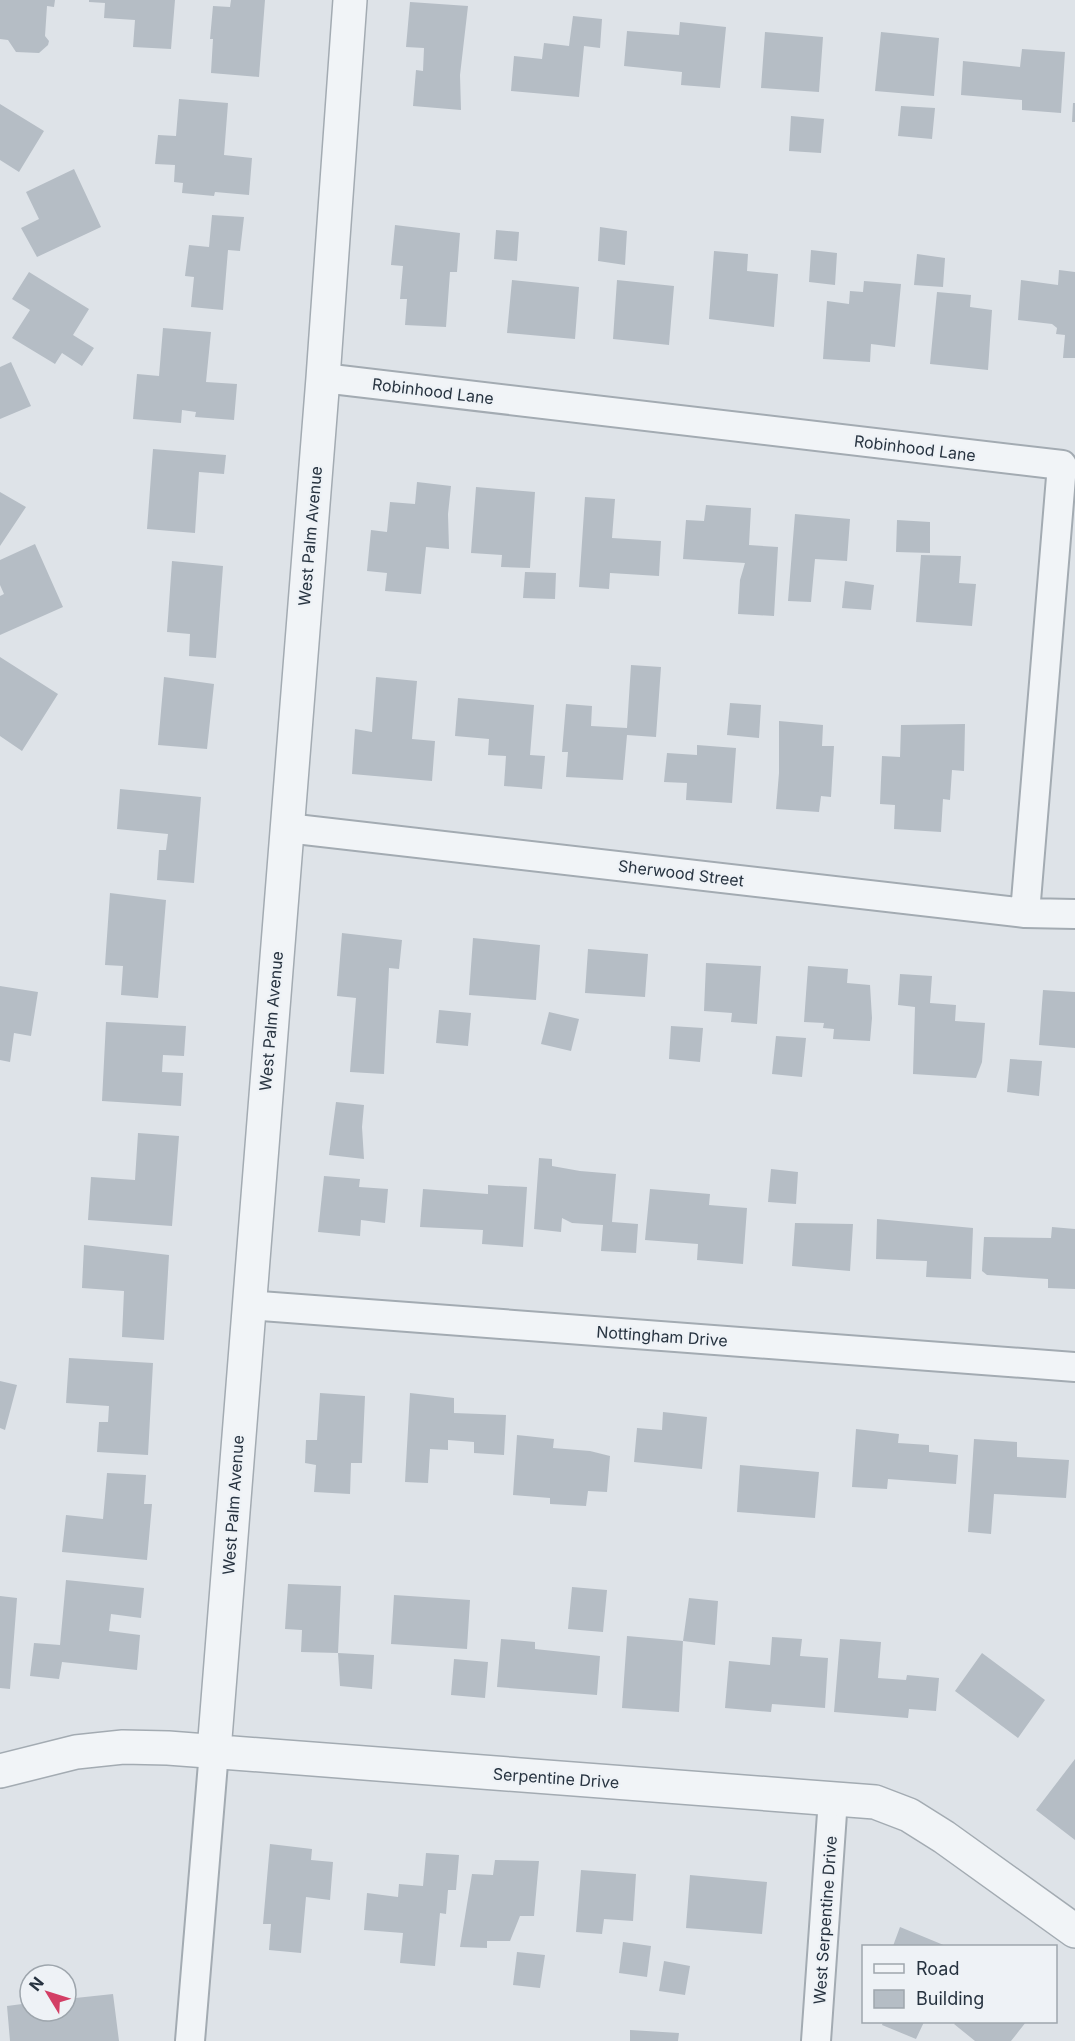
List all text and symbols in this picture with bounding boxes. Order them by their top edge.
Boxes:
street label: Robinhood Lane [371,374,495,408]
street label: Robinhood Lane [853,431,977,465]
street label: West Palm Avenue [294,465,326,607]
street label: Sherwood Street [617,855,745,891]
street label: West Palm Avenue [255,950,287,1092]
street label: Nottingham Drive [596,1321,728,1351]
street label: West Palm Avenue [218,1434,248,1576]
street label: Serpentine Drive [492,1764,620,1792]
street label: West Serpentine Drive [809,1835,841,2005]
legend [862,1945,1057,2023]
text: Road [916,1958,959,1979]
north arrow [18,1963,78,2023]
text: N [25,1973,48,1995]
text: Building [916,1988,984,2009]

